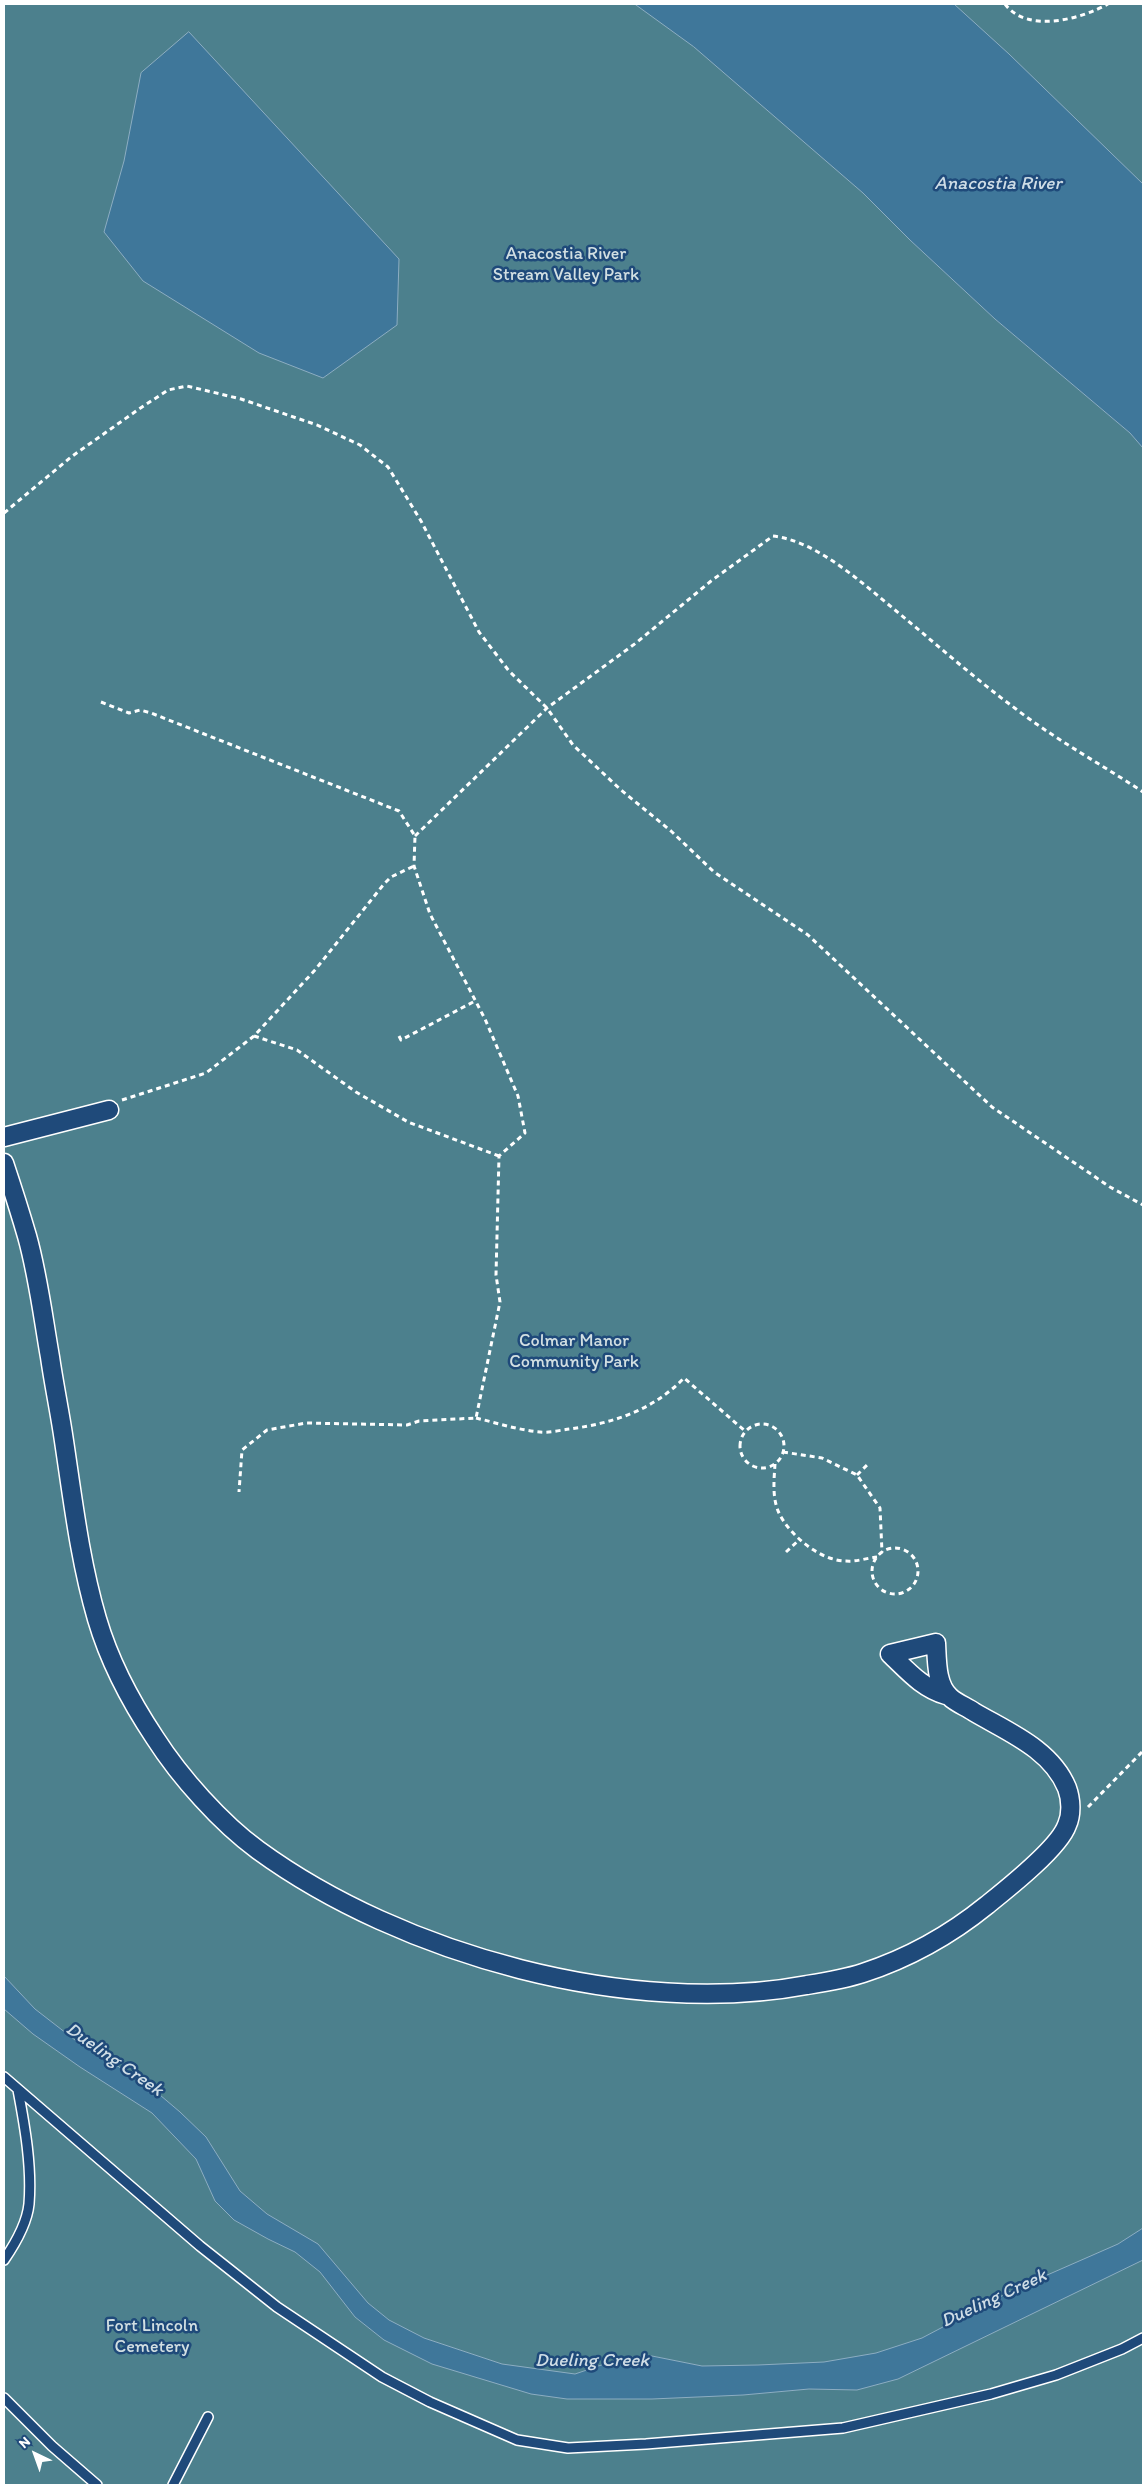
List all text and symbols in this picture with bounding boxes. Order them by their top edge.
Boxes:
water label: Anacostia River [934,173,1062,195]
park label: Anacostia River Stream Valley Park [493,243,639,286]
park label: Colmar Manor Community Park [509,1330,639,1372]
water label: Dueling Creek [61,2018,167,2102]
water label: Dueling Creek [938,2265,1050,2333]
park label: Fort Lincoln Cemetery [106,2315,198,2358]
water label: Dueling Creek [535,2350,649,2372]
north arrow [10,2429,60,2479]
text: N [15,2433,34,2452]

